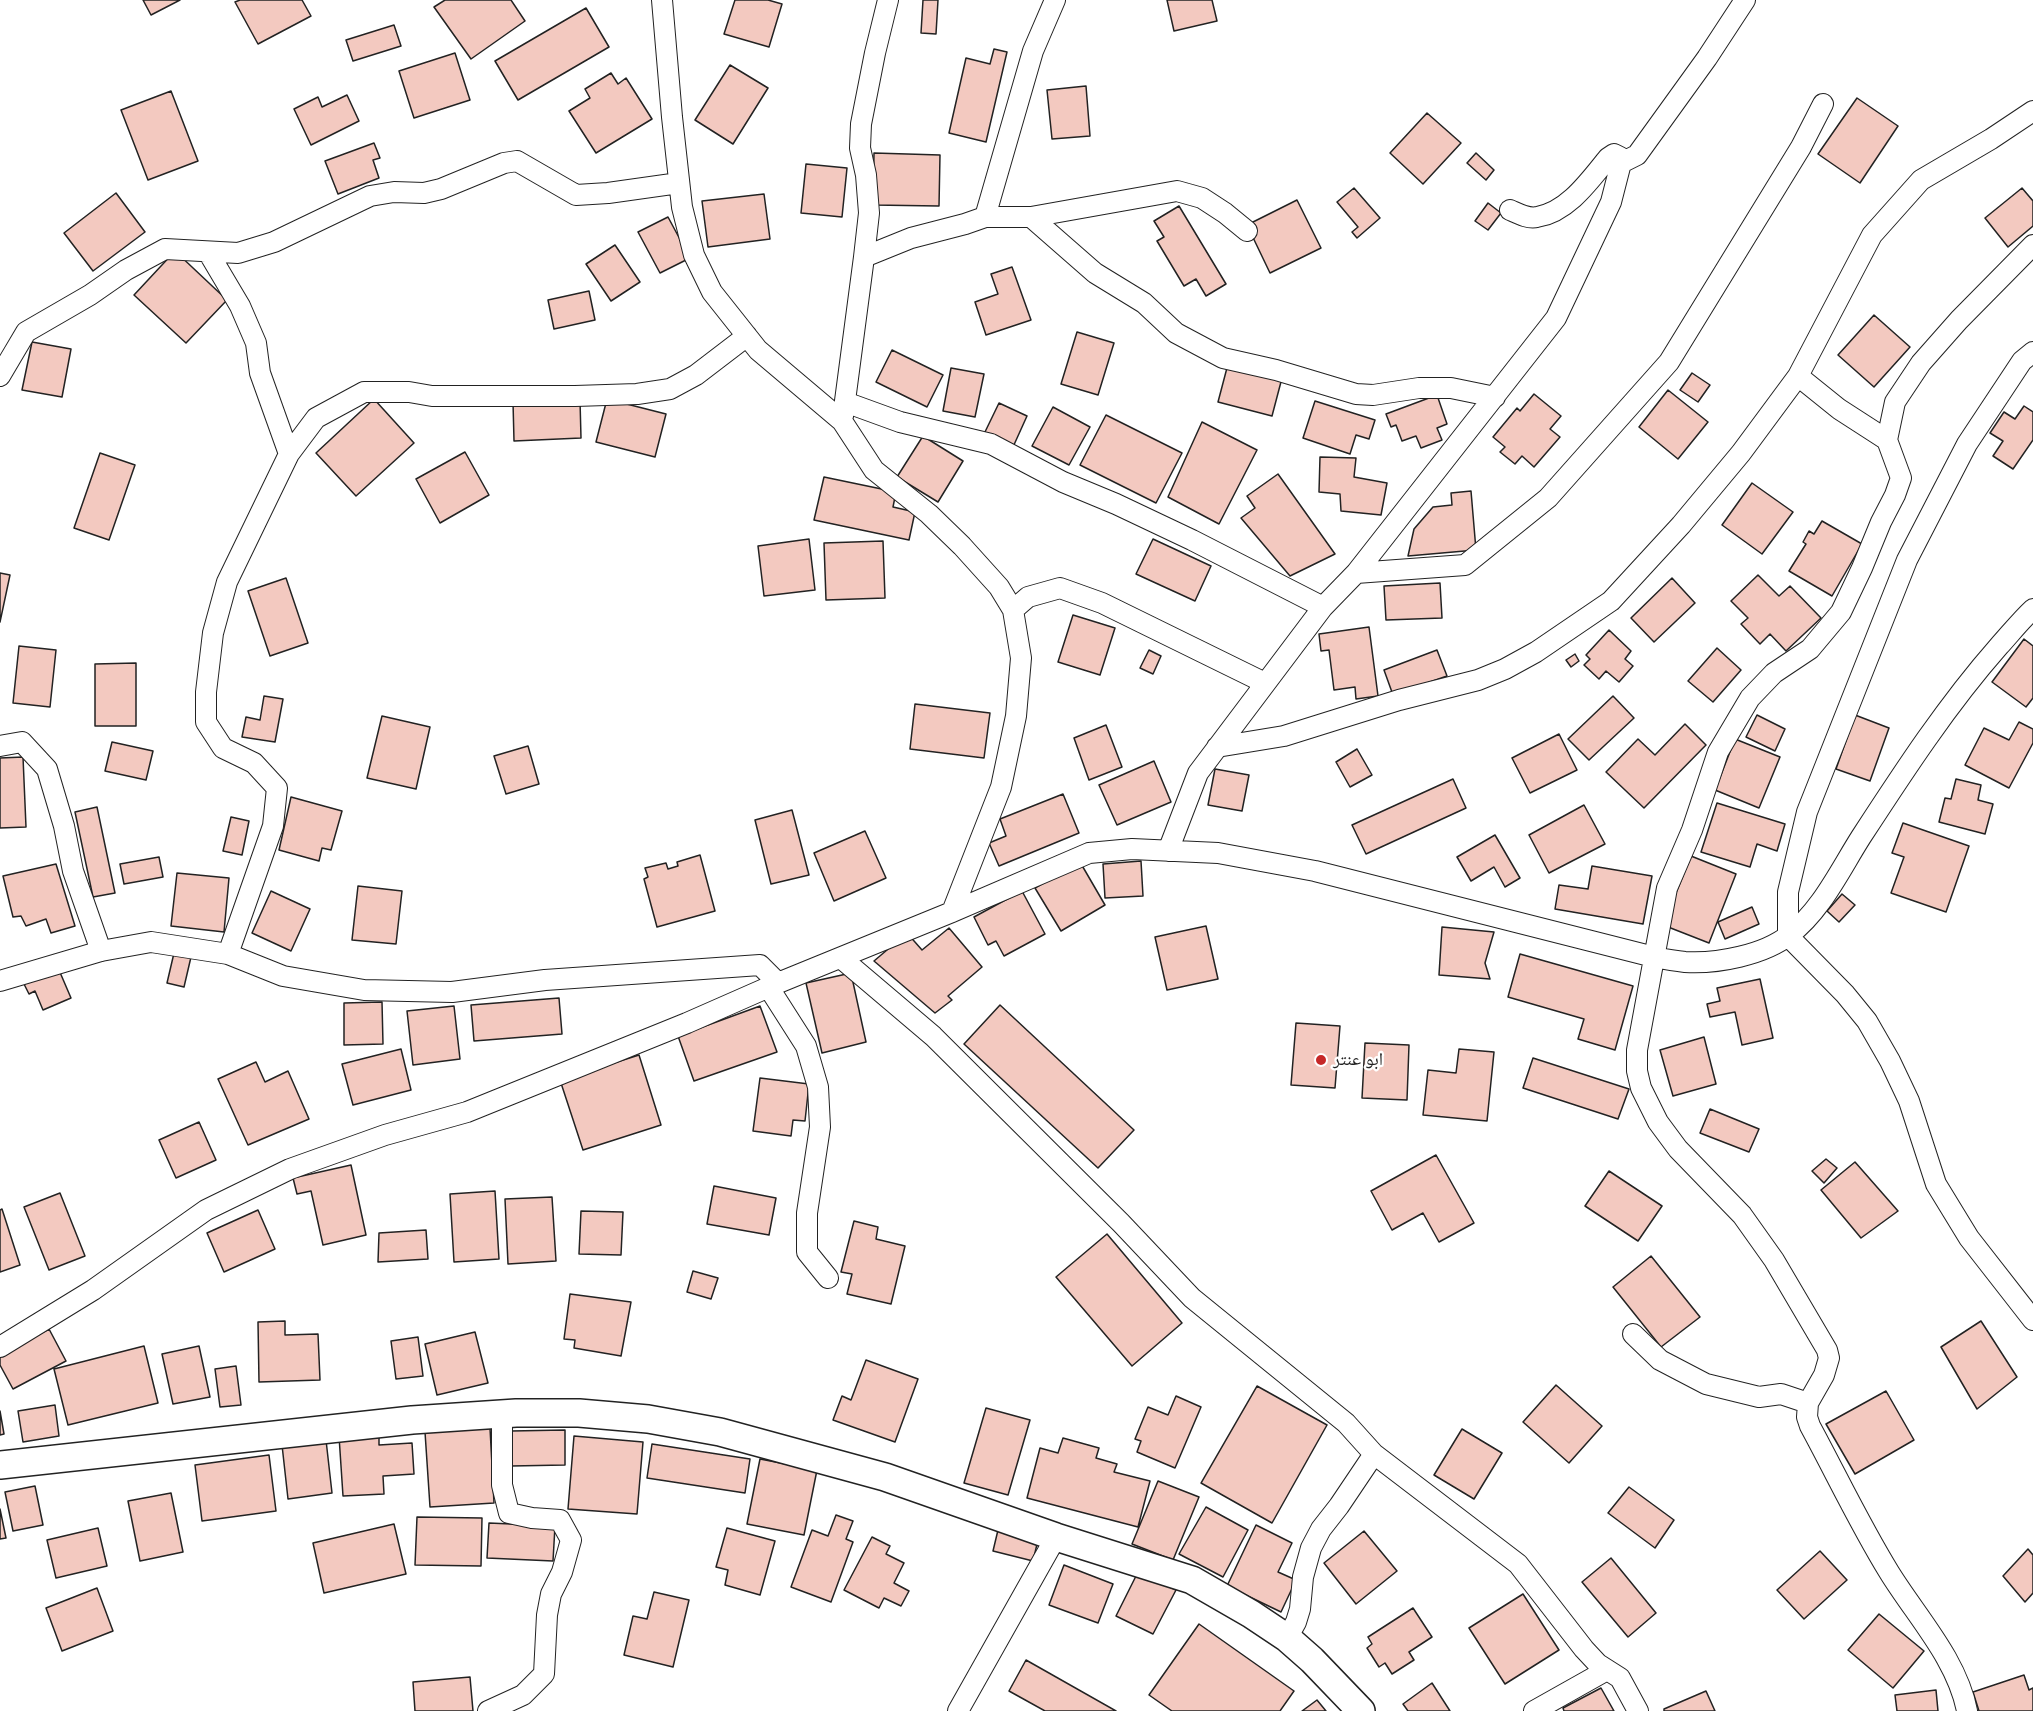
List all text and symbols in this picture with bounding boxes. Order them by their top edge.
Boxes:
place label: ابو عنتر [1333,1049,1383,1071]
marker: ابو عنتر [1314,1053,1328,1067]

